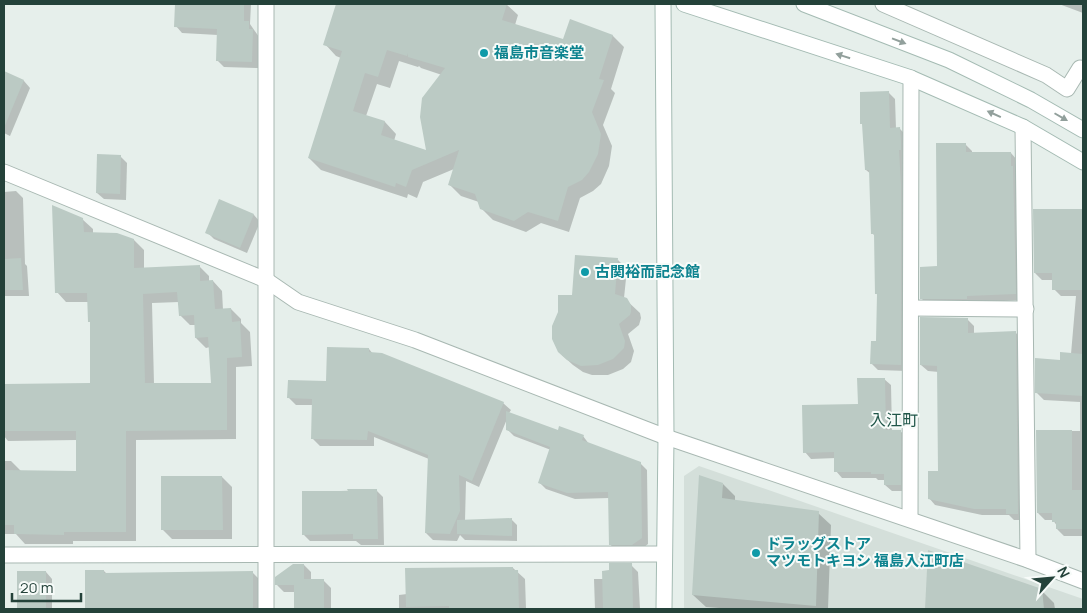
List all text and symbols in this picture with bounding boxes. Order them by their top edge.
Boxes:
one-way arrow [891,37,906,45]
place label: 福島市音楽堂 [493,42,584,63]
marker: 福島市音楽堂 [478,47,490,59]
one-way arrow [835,51,850,59]
one-way arrow [987,110,1001,118]
one-way arrow [1055,113,1068,122]
place label: 古関裕而記念館 [595,261,700,282]
marker: 古関裕而記念館 [579,266,591,278]
district label: 入江町 [870,409,918,431]
place label: ドラッグストア マツモトキヨシ 福島入江町店 [766,533,964,571]
marker: ドラッグストア マツモトキヨシ 福島入江町店 [750,547,762,559]
north arrow [1027,553,1077,603]
text: N [1053,563,1075,581]
scale bar [12,570,81,602]
text: 20 m [20,577,53,598]

